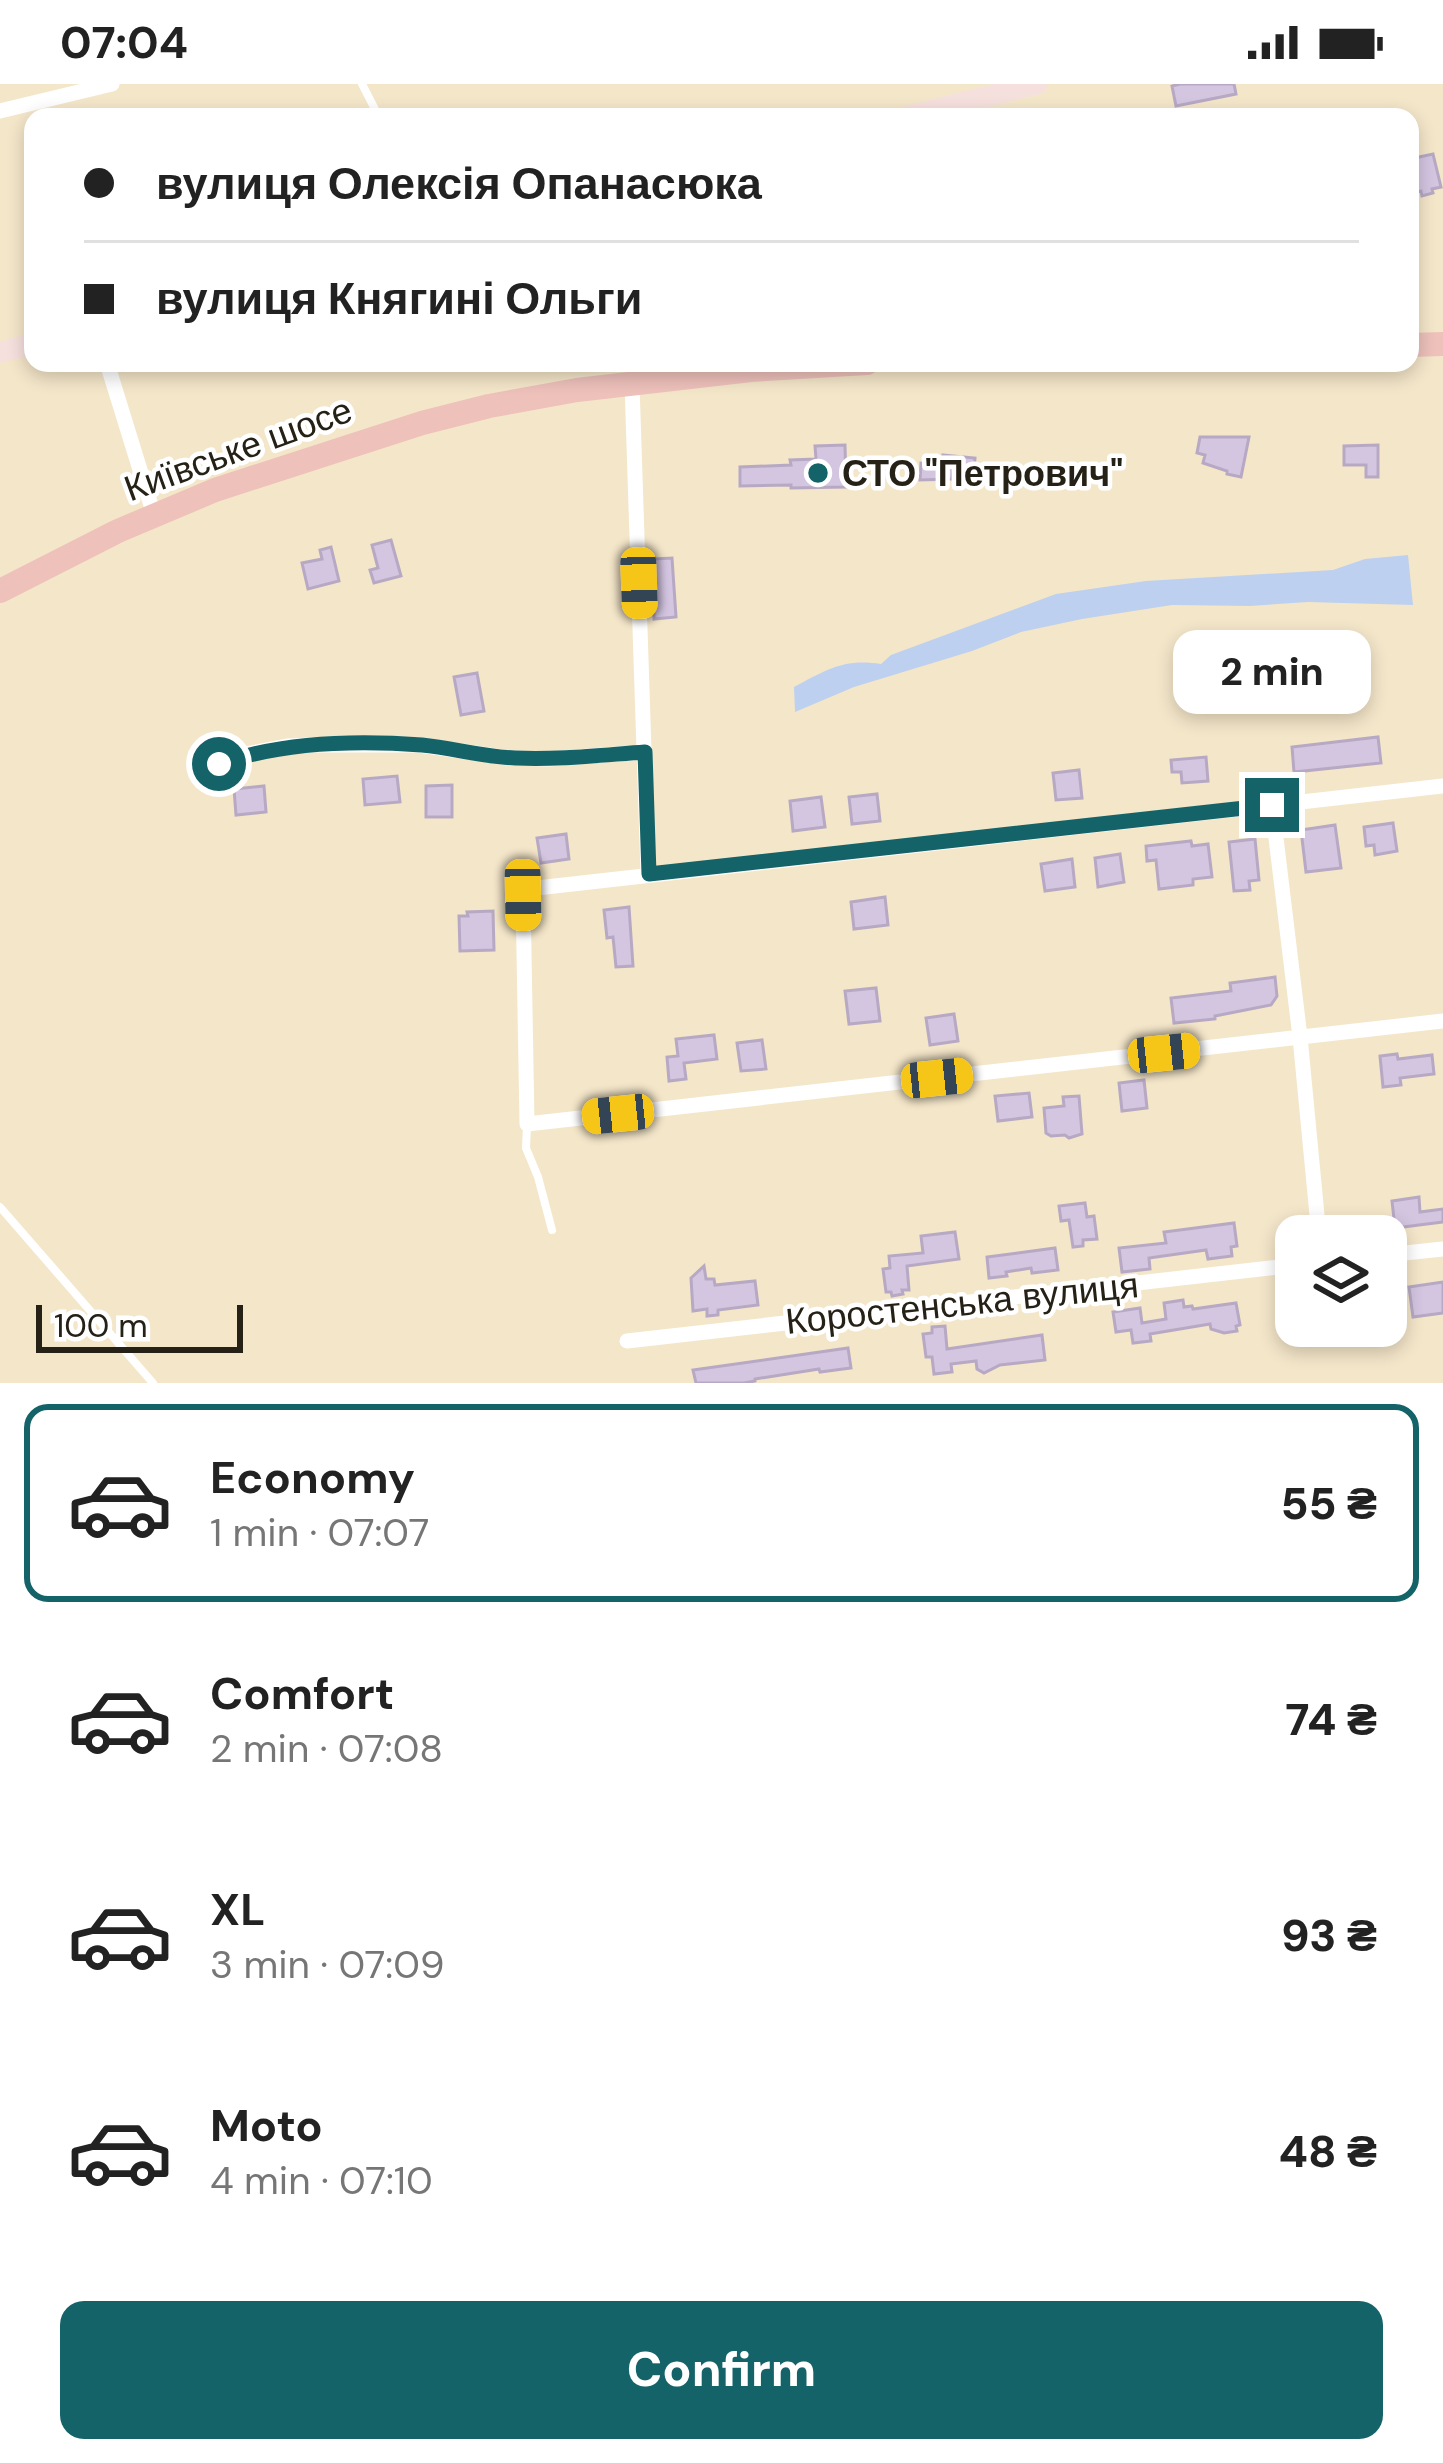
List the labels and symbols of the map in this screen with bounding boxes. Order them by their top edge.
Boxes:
street label: Київське шосе [118,386,358,512]
place label: СТО "Петрович" [842,450,1123,497]
marker: СТО "Петрович" [805,460,831,486]
car [620,546,658,620]
callout: 2 min [1173,631,1371,715]
route start [192,737,246,791]
route end [1245,778,1299,832]
car [504,859,542,931]
car [1126,1031,1202,1075]
car [899,1056,975,1100]
car [580,1092,656,1136]
street label: Коростенська вулиця [783,1261,1141,1345]
scale bar [36,1299,243,1352]

